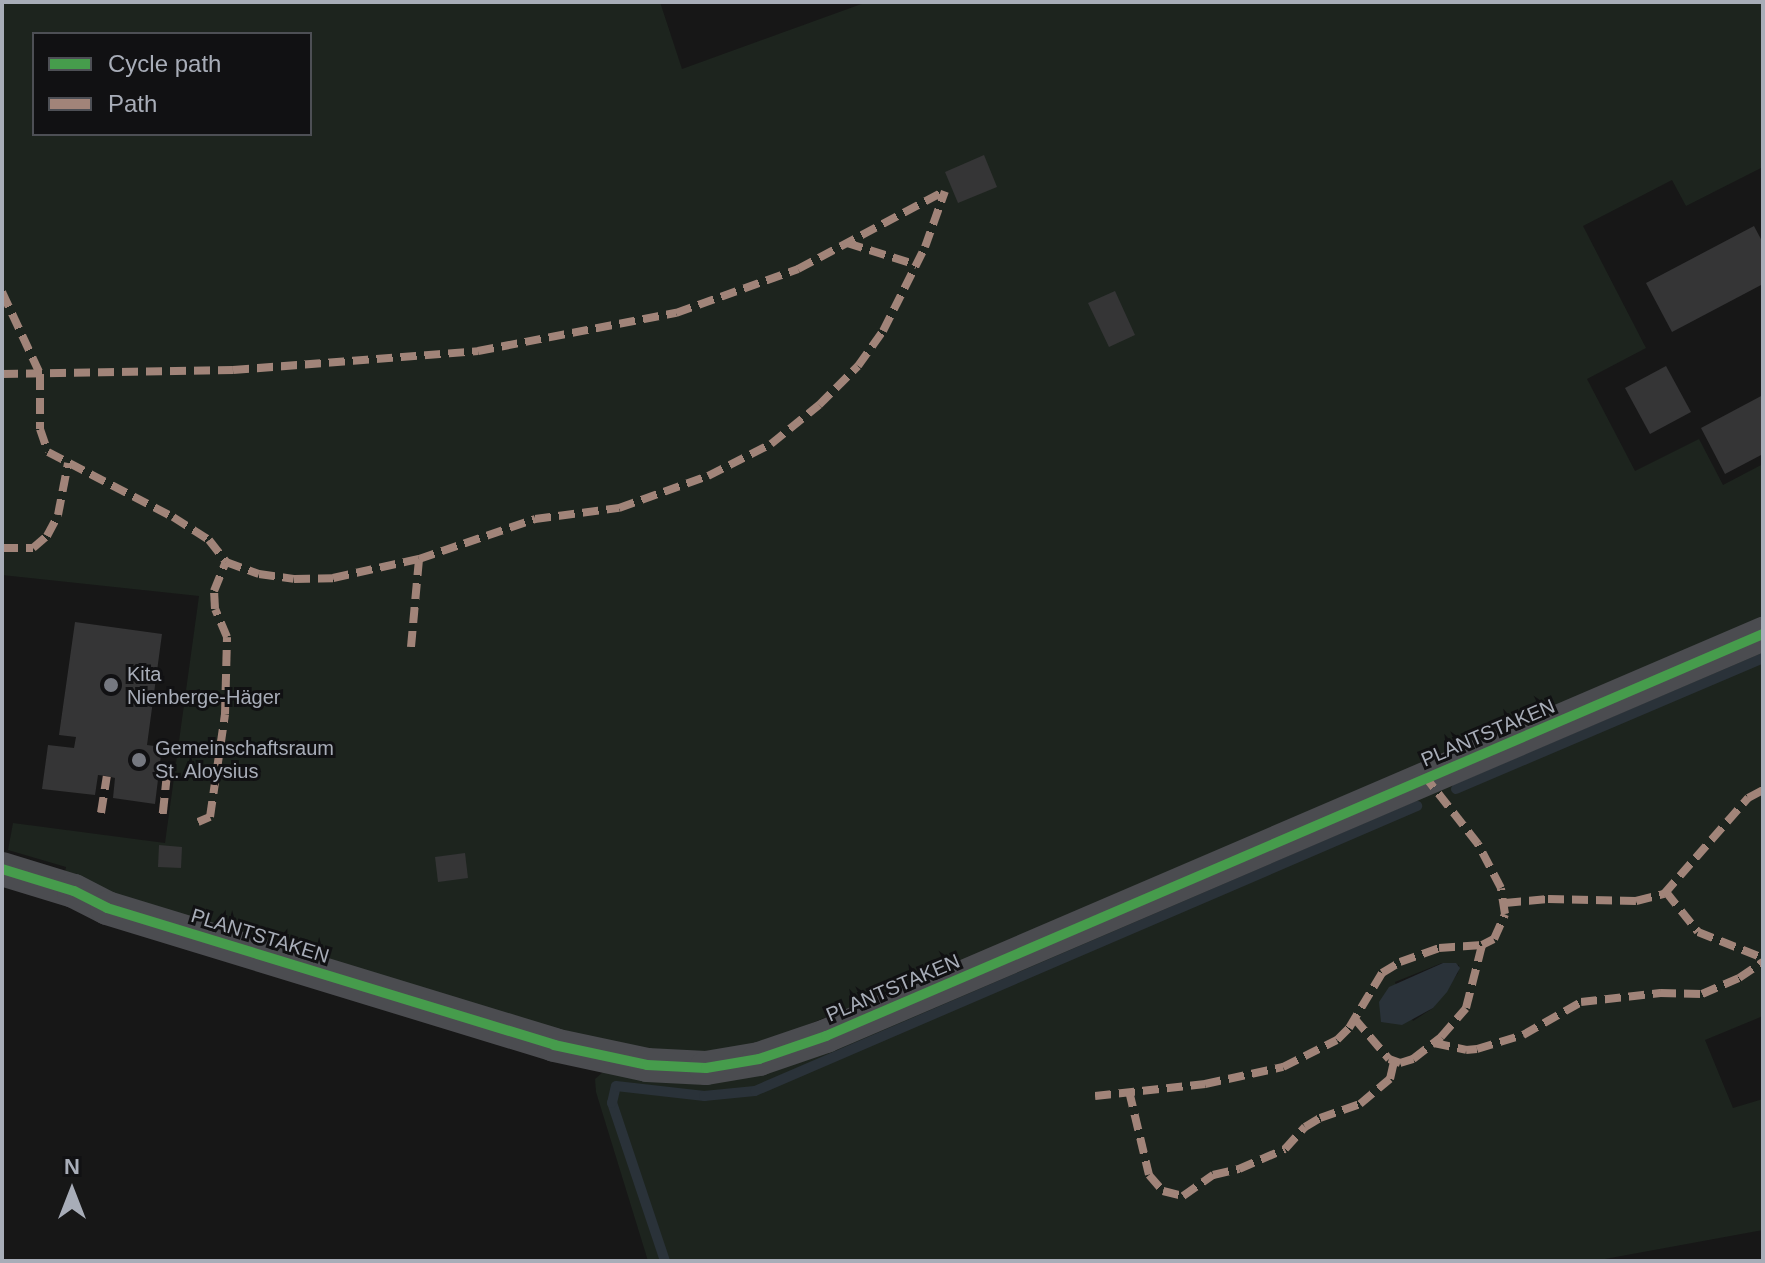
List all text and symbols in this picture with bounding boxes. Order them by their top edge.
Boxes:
legend [32,32,312,136]
text: Cycle path [108,50,221,77]
text: Path [108,90,157,117]
place label: Kita Nienberge-Häger [127,662,280,709]
marker: Kita Nienberge-Häger [102,676,120,694]
street label: PLANTSTAKEN [1417,694,1559,772]
place label: Gemeinschaftsraum St. Aloysius [155,736,334,783]
marker: Gemeinschaftsraum St. Aloysius [130,751,148,769]
street label: PLANTSTAKEN [188,904,332,968]
street label: PLANTSTAKEN [822,949,964,1027]
north arrow [32,1151,112,1231]
text: N [64,1154,80,1179]

